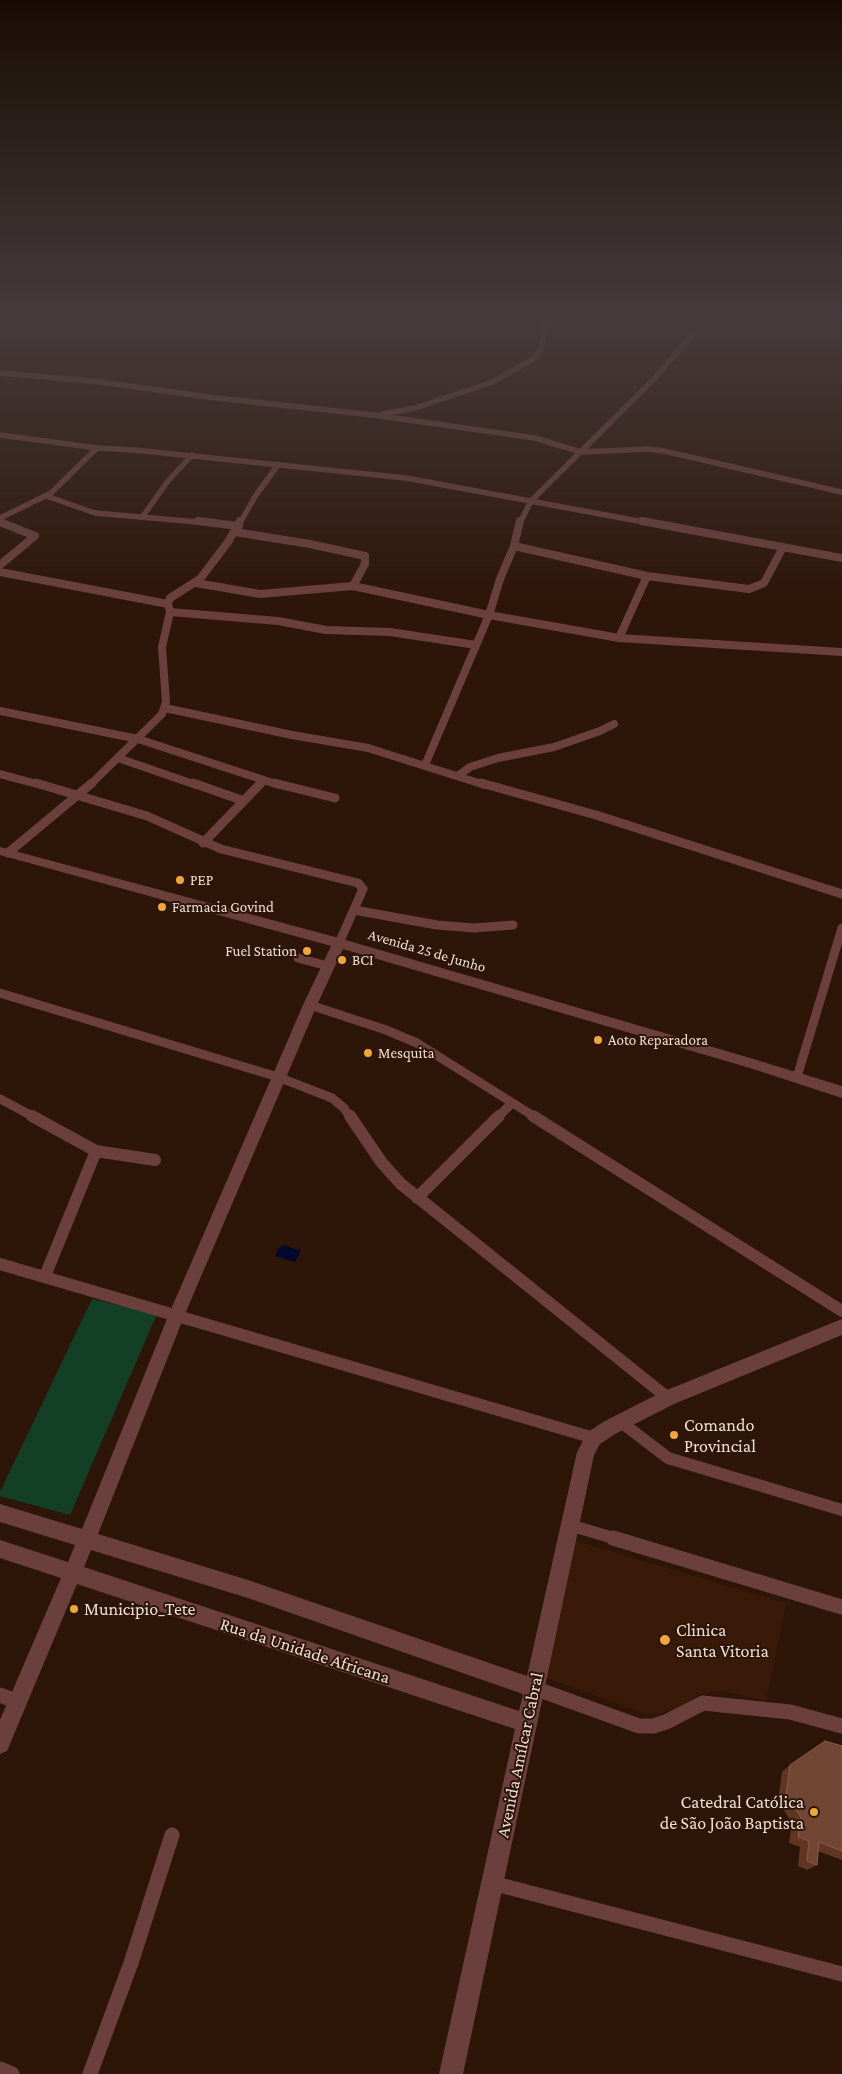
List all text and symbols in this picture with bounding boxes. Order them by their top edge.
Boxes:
place label: PEP [190,871,213,889]
marker: PEP [174,874,186,886]
place label: Farmacia Govind [172,898,274,916]
marker: Farmacia Govind [156,901,168,913]
street label: Avenida 25 de Junho [366,926,488,976]
place label: Fuel Station [225,942,297,960]
marker: Fuel Station [301,945,313,957]
place label: BCI [352,951,374,969]
marker: BCI [336,954,348,966]
place label: Aoto Reparadora [608,1031,708,1049]
marker: Aoto Reparadora [592,1034,604,1046]
place label: Mesquita [378,1044,434,1062]
marker: Mesquita [362,1047,374,1059]
place label: Comando Provincial [684,1414,756,1456]
marker: Comando Provincial [668,1429,680,1441]
place label: Municipio_Tete [84,1598,196,1620]
marker: Municipio_Tete [68,1603,80,1615]
street label: Rua da Unidade Africana [217,1613,393,1689]
place label: Clinica Santa Vitoria [676,1619,769,1662]
marker: Clinica Santa Vitoria [658,1633,672,1647]
street label: Avenida Amílcar Cabral [492,1670,548,1840]
place label: Catedral Católica de São João Baptista [660,1791,804,1834]
marker: Catedral Católica de São João Baptista [808,1806,820,1818]

